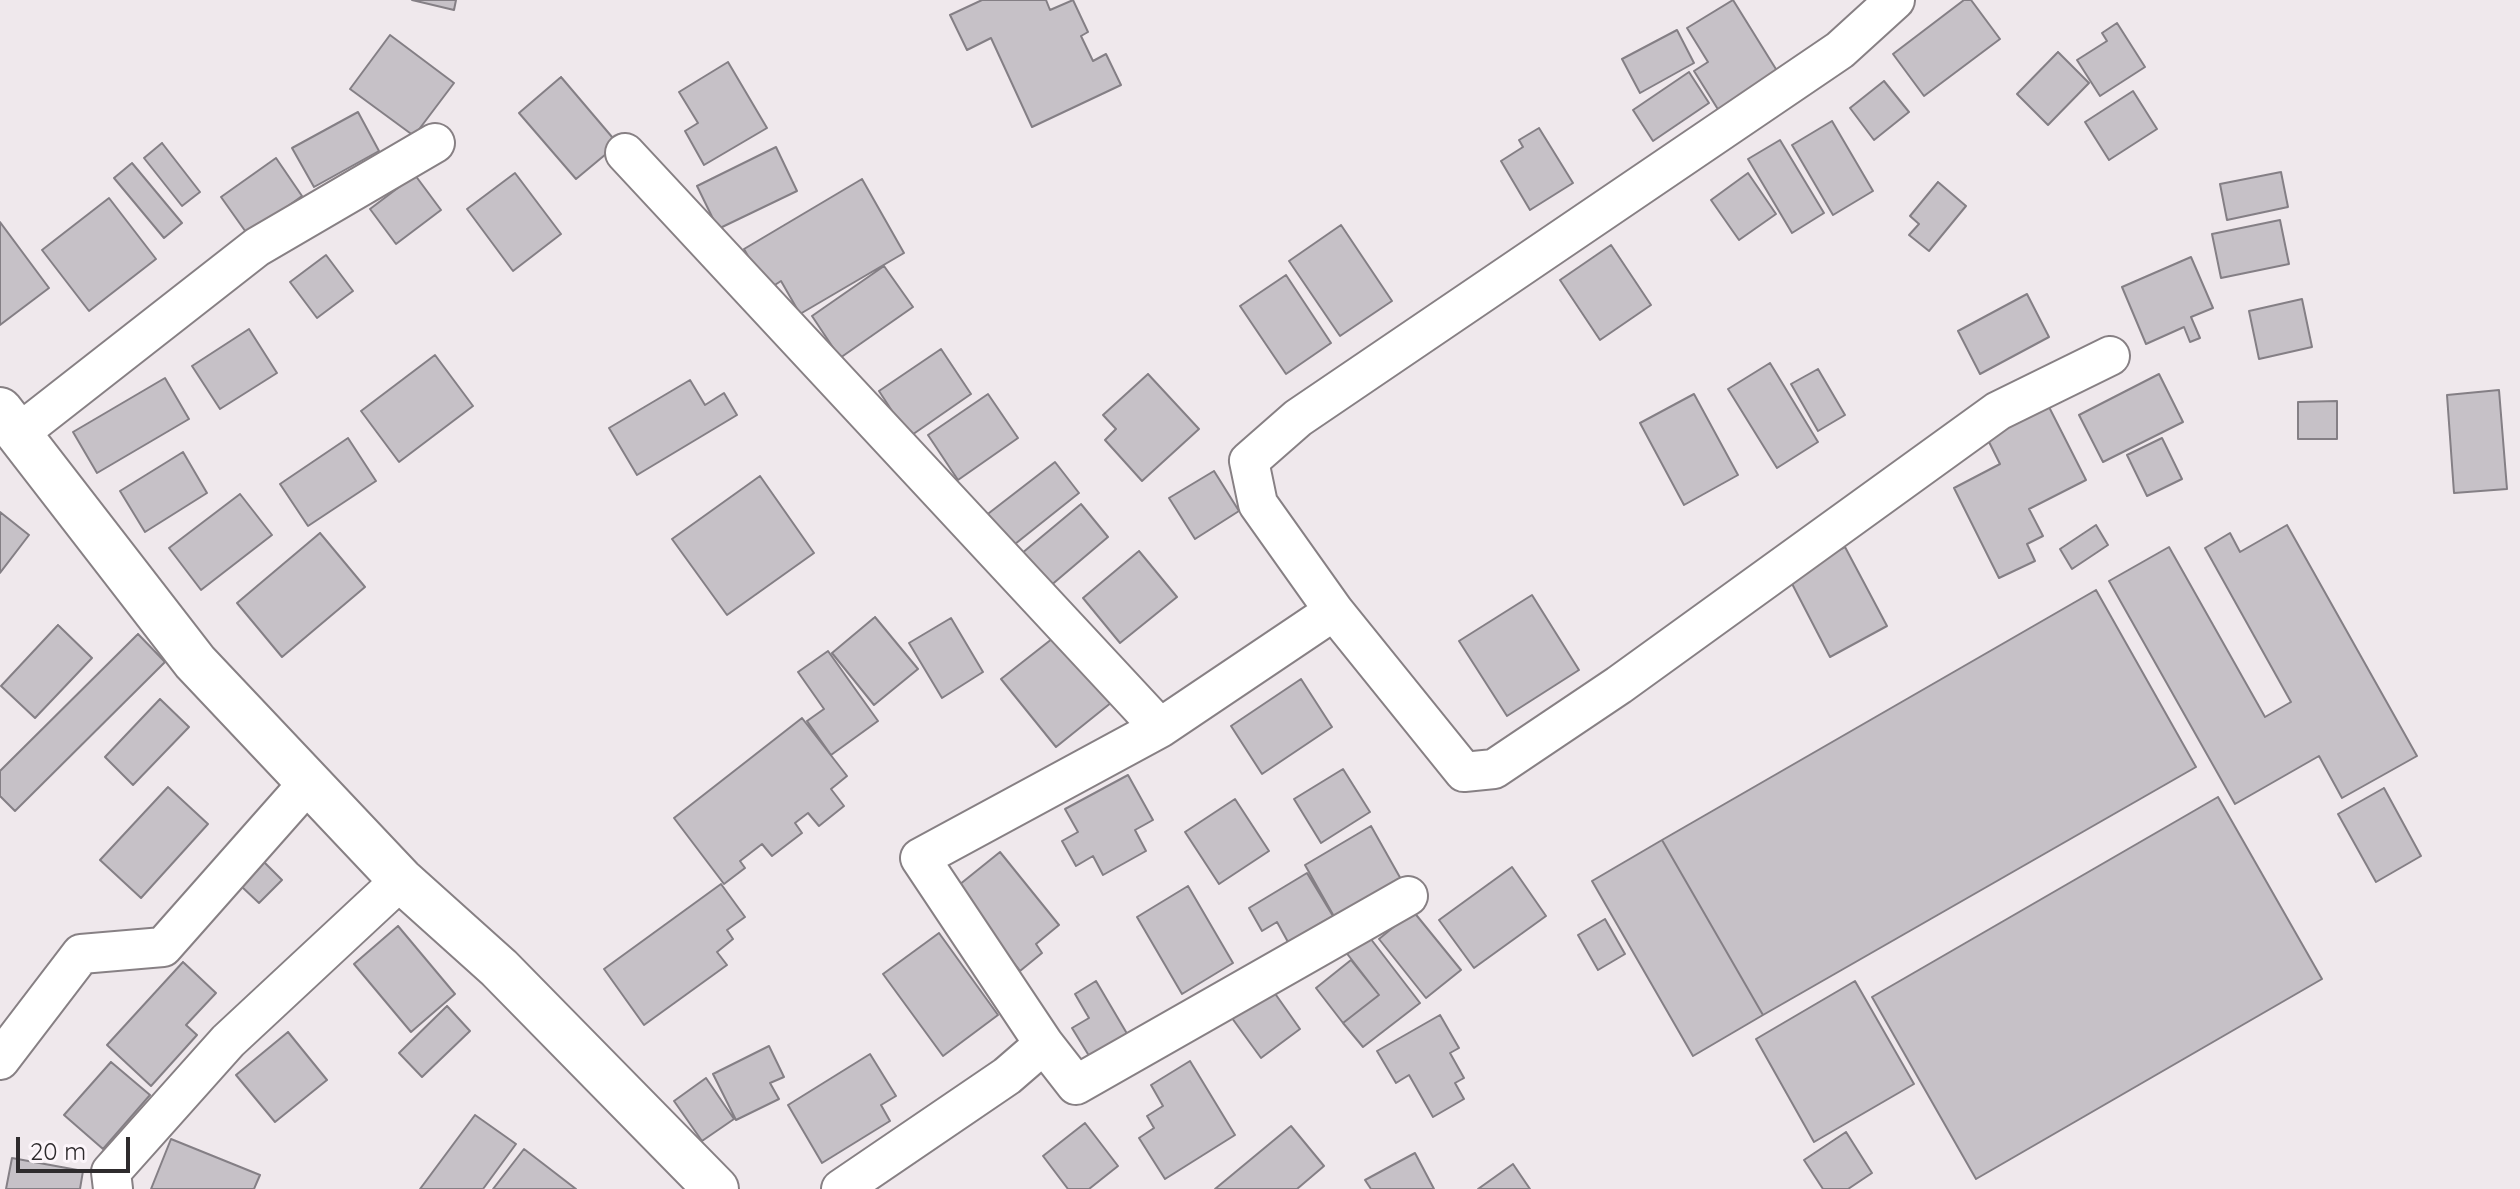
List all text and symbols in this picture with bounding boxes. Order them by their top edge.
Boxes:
scale bar [20,1121,134,1171]
text: 20 m [30,1136,86,1166]

